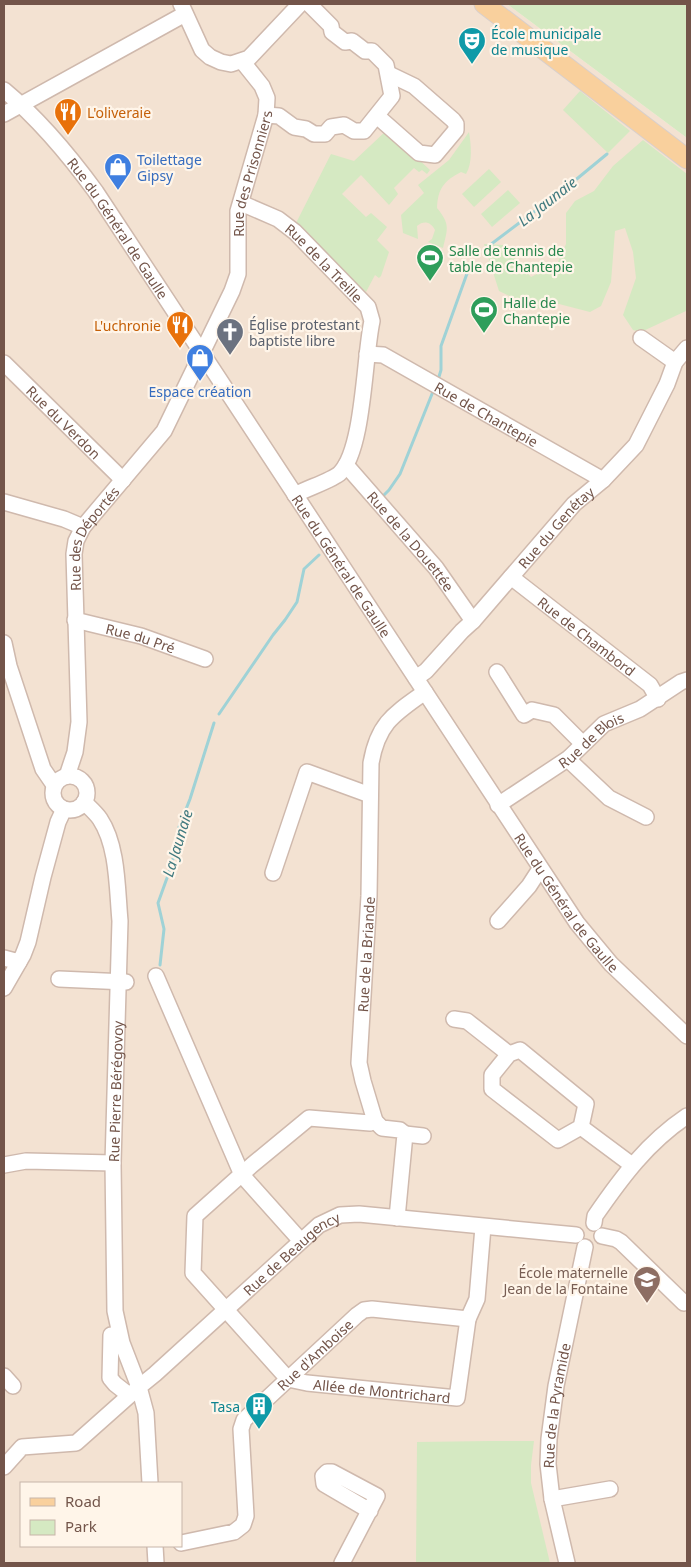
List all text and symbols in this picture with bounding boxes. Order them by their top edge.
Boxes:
place label: École municipale de musique [491,24,602,59]
theatre icon: École municipale de musique [457,26,487,65]
restaurant icon: L'oliveraie [53,97,83,136]
place label: L'oliveraie [87,103,151,122]
street label: Rue des Prisonniers [229,110,276,237]
place label: Toilettage Gipsy [137,150,202,185]
shop icon: Toilettage Gipsy [103,152,133,191]
street label: Rue du Général de Gaulle [63,153,173,302]
water label: La Jaunaie [513,171,581,230]
street label: Rue de la Treille [282,219,367,306]
place label: Salle de tennis de table de Chantepie [449,241,573,276]
sports icon: Salle de tennis de table de Chantepie [415,243,445,282]
place label: Halle de Chantepie [503,293,570,328]
sports icon: Halle de Chantepie [469,295,499,334]
restaurant icon: L'uchronie [165,310,195,349]
place label: Église protestant baptiste libre [249,315,360,350]
place label: L'uchronie [94,316,161,335]
church icon: Église protestant baptiste libre [215,317,245,356]
shop icon: Espace création [185,343,215,382]
street label: Rue de Chantepie [431,377,542,451]
street label: Rue du Verdon [23,381,105,463]
place label: Espace création [149,382,251,401]
street label: Rue des Déportés [64,482,123,591]
street label: Rue du Genétay [513,482,598,572]
street label: Rue de la Douettée [363,487,459,595]
street label: Rue du Général de Gaulle [288,491,396,641]
street label: Rue de Chambord [534,592,640,680]
street label: Rue du Pré [104,618,178,657]
street label: Rue de Blois [554,707,627,772]
water label: La Jaunaie [157,806,197,879]
street label: Rue du Général de Gaulle [511,829,623,976]
street label: Rue de la Briande [353,896,378,1013]
street label: Rue Pierre Bérégovoy [104,1019,127,1162]
street label: Rue de Beaugency [239,1207,343,1299]
place label: École maternelle Jean de la Fontaine [501,1263,628,1298]
school or university icon: École maternelle Jean de la Fontaine [632,1265,662,1304]
street label: Rue d'Amboise [273,1314,357,1394]
street label: Rue de la Pyramide [538,1341,574,1469]
street label: Allée de Montrichard [313,1374,451,1407]
building icon: Tasa [244,1391,274,1430]
place label: Tasa [211,1397,240,1416]
legend [20,1482,182,1547]
text: Road [65,1491,101,1511]
text: Park [65,1516,97,1536]

